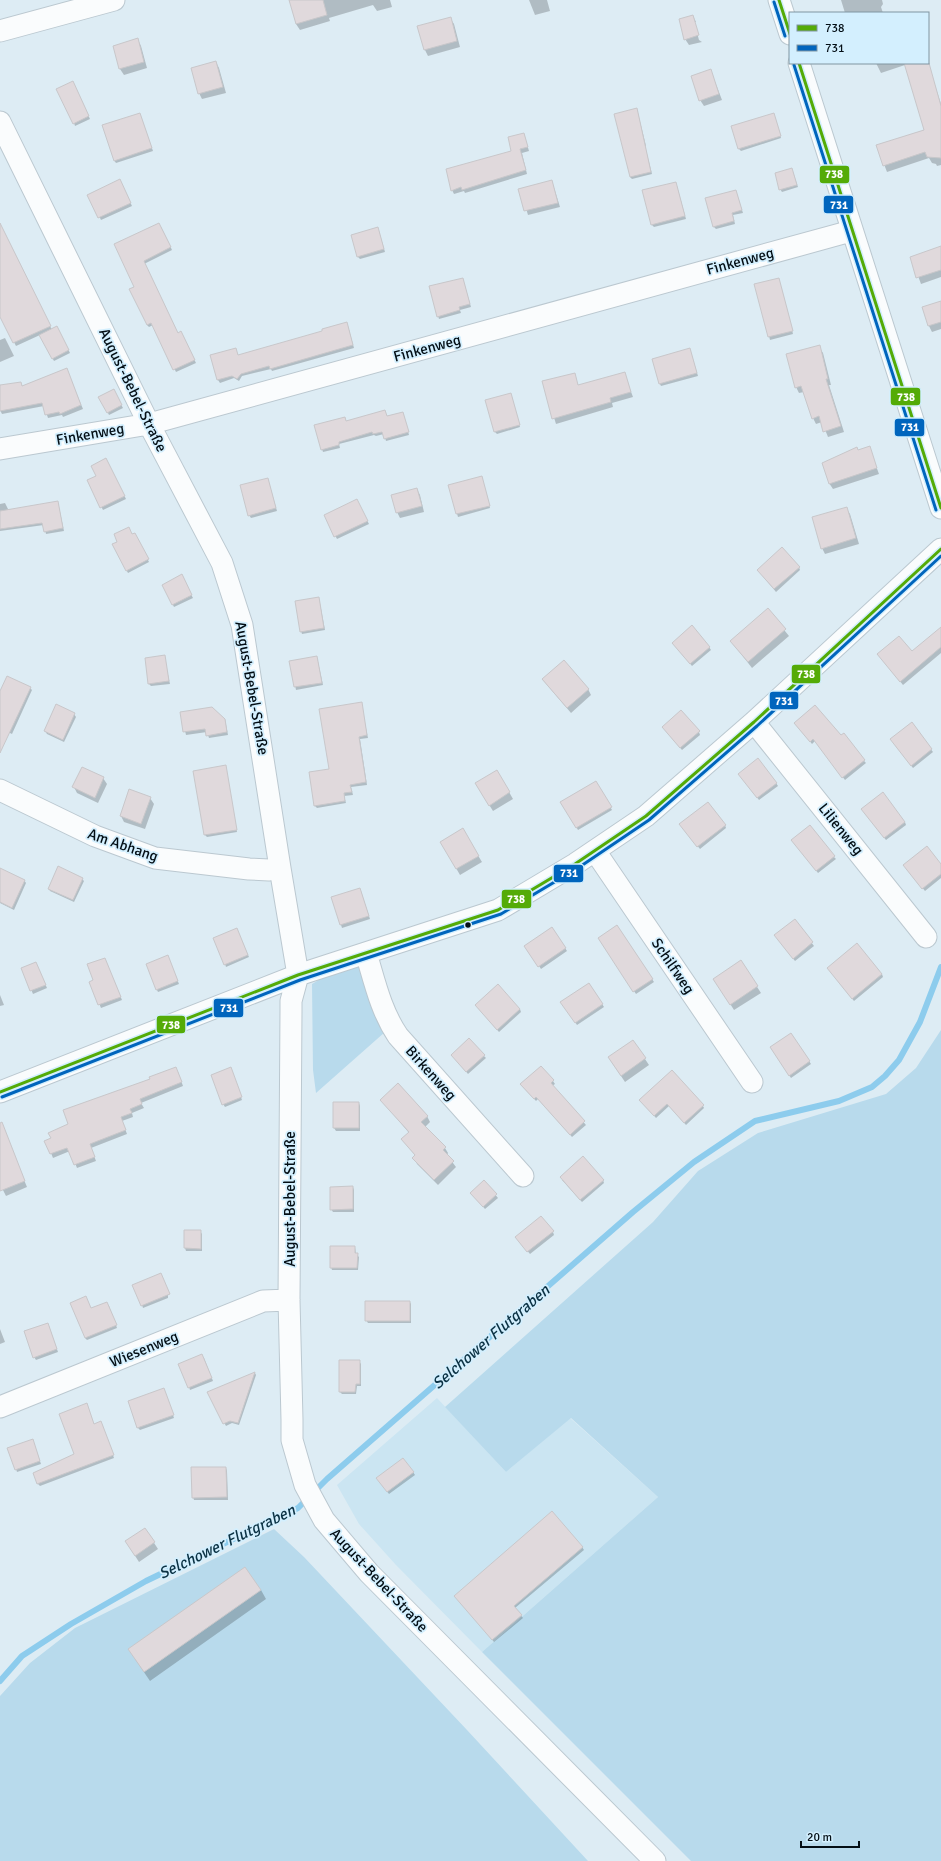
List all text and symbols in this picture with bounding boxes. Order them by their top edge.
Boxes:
legend [789,12,929,64]
text: 738 [825,21,844,36]
text: 731 [825,41,844,56]
line badge: 738 [819,165,850,184]
text: 738 [825,168,843,181]
line badge: 731 [823,195,854,214]
text: 731 [830,199,848,212]
street label: Finkenweg [704,243,776,279]
street label: August-Bebel-Straße [95,325,171,455]
street label: Finkenweg [391,330,463,366]
line badge: 738 [890,387,921,406]
text: 738 [897,391,915,404]
line badge: 731 [894,418,925,437]
street label: Finkenweg [55,419,126,449]
text: 731 [901,421,919,434]
street label: August-Bebel-Straße [231,620,273,756]
line badge: 738 [791,664,821,684]
text: 738 [797,668,815,681]
line badge: 731 [769,691,799,710]
text: 731 [775,695,793,708]
street label: Lilienweg [815,799,867,859]
street label: Am Abhang [85,825,161,865]
line badge: 731 [553,864,584,883]
text: 731 [560,867,578,880]
line badge: 738 [501,889,532,909]
text: 738 [507,893,525,906]
unlabelled marker [463,920,473,930]
street label: Schilfweg [648,935,698,997]
line badge: 731 [213,998,244,1018]
text: 731 [220,1002,238,1015]
line badge: 738 [156,1015,186,1034]
text: 738 [162,1019,180,1032]
street label: Birkenweg [402,1042,460,1104]
street label: August-Bebel-Straße [281,1131,299,1267]
water label: Selchower Flutgraben [428,1280,555,1394]
street label: Wiesenweg [107,1327,181,1371]
water label: Selchower Flutgraben [156,1500,300,1584]
street label: August-Bebel-Straße [326,1524,432,1636]
scale bar [801,1823,859,1849]
text: 20 m [807,1830,832,1845]

